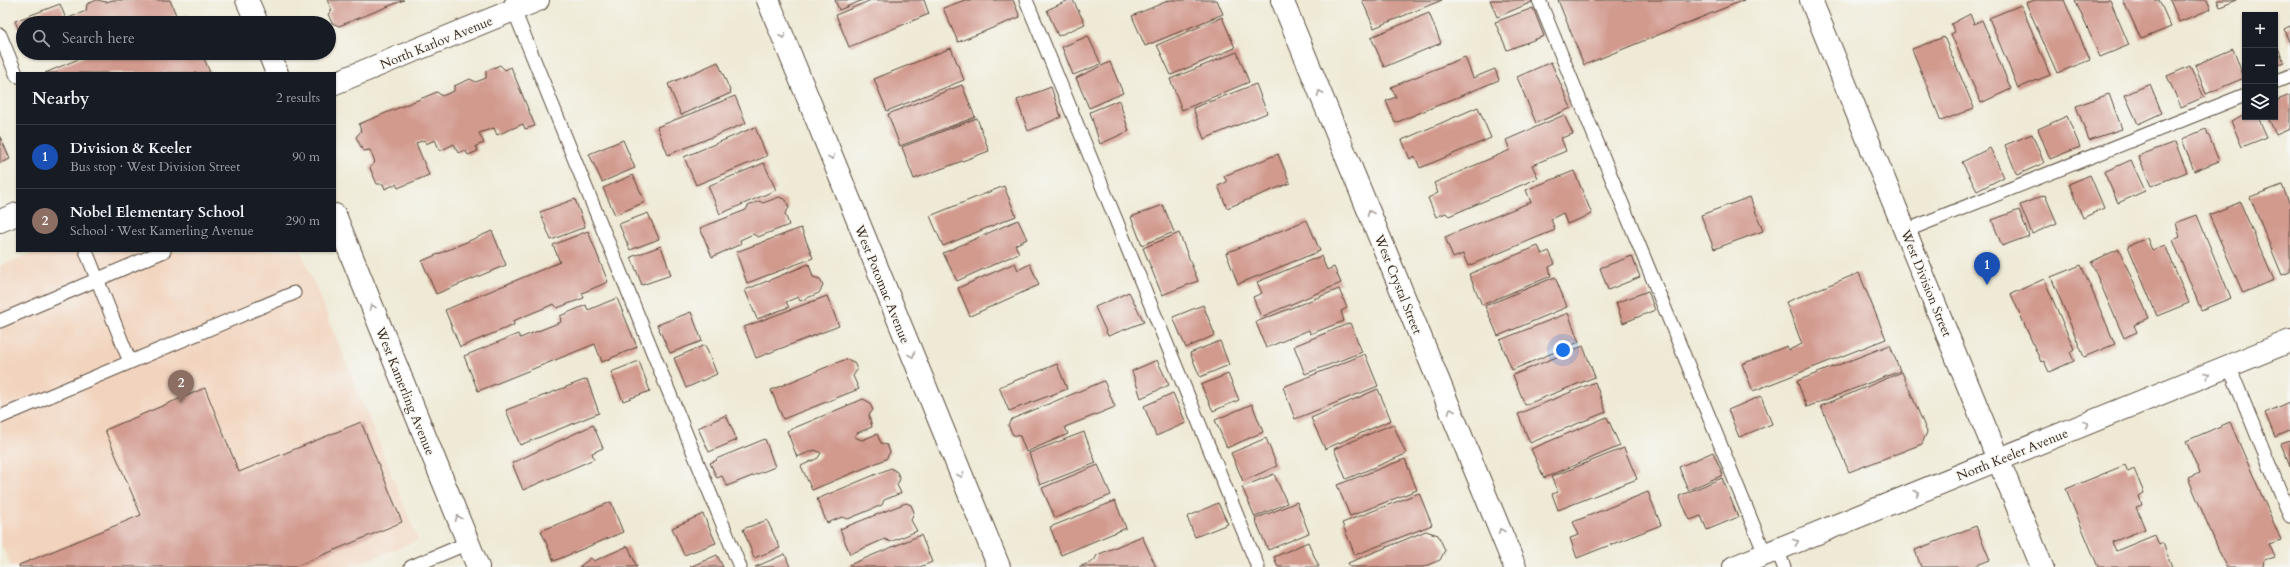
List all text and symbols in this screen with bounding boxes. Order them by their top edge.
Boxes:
street label: North Karlov Avenue [377,12,496,74]
map controls [2242,12,2278,120]
button: + [2242,12,2278,48]
search box [16,16,336,60]
icon: search [30,27,52,49]
text: Search here [62,28,135,48]
one-way arrow [778,32,786,40]
button: − [2242,48,2278,84]
button: layers [2242,84,2278,120]
text: Nearby [32,87,89,110]
text: 2 results [276,89,320,107]
one-way arrow [1317,89,1325,97]
text: Division & Keeler [70,138,191,158]
text: 1 [42,148,48,166]
text: 90 m [292,148,320,166]
one-way arrow [827,153,835,160]
text: Bus stop · West Division Street [70,158,240,176]
text: Nobel Elementary School [70,202,244,222]
one-way arrow [1366,209,1374,216]
text: 2 [42,212,48,230]
text: 290 m [286,212,320,230]
text: School · West Kamerling Avenue [70,222,254,240]
street label: West Potomac Avenue [850,222,914,346]
street label: West Division Street [1896,226,1956,340]
street label: West Crystal Street [1370,231,1426,337]
pin: 1 [1974,252,2000,285]
one-way arrow [369,303,377,311]
street label: West Kamerling Avenue [371,324,439,458]
your location [1553,340,1573,360]
one-way arrow [908,351,916,358]
pin: 2 [168,370,194,403]
one-way arrow [2203,371,2210,379]
one-way arrow [1448,407,1456,415]
one-way arrow [2083,420,2090,428]
street label: North Keeler Avenue [1954,424,2071,485]
one-way arrow [957,472,965,479]
one-way arrow [1913,489,1920,497]
one-way arrow [455,514,463,522]
one-way arrow [1497,527,1505,534]
one-way arrow [1793,538,1800,546]

